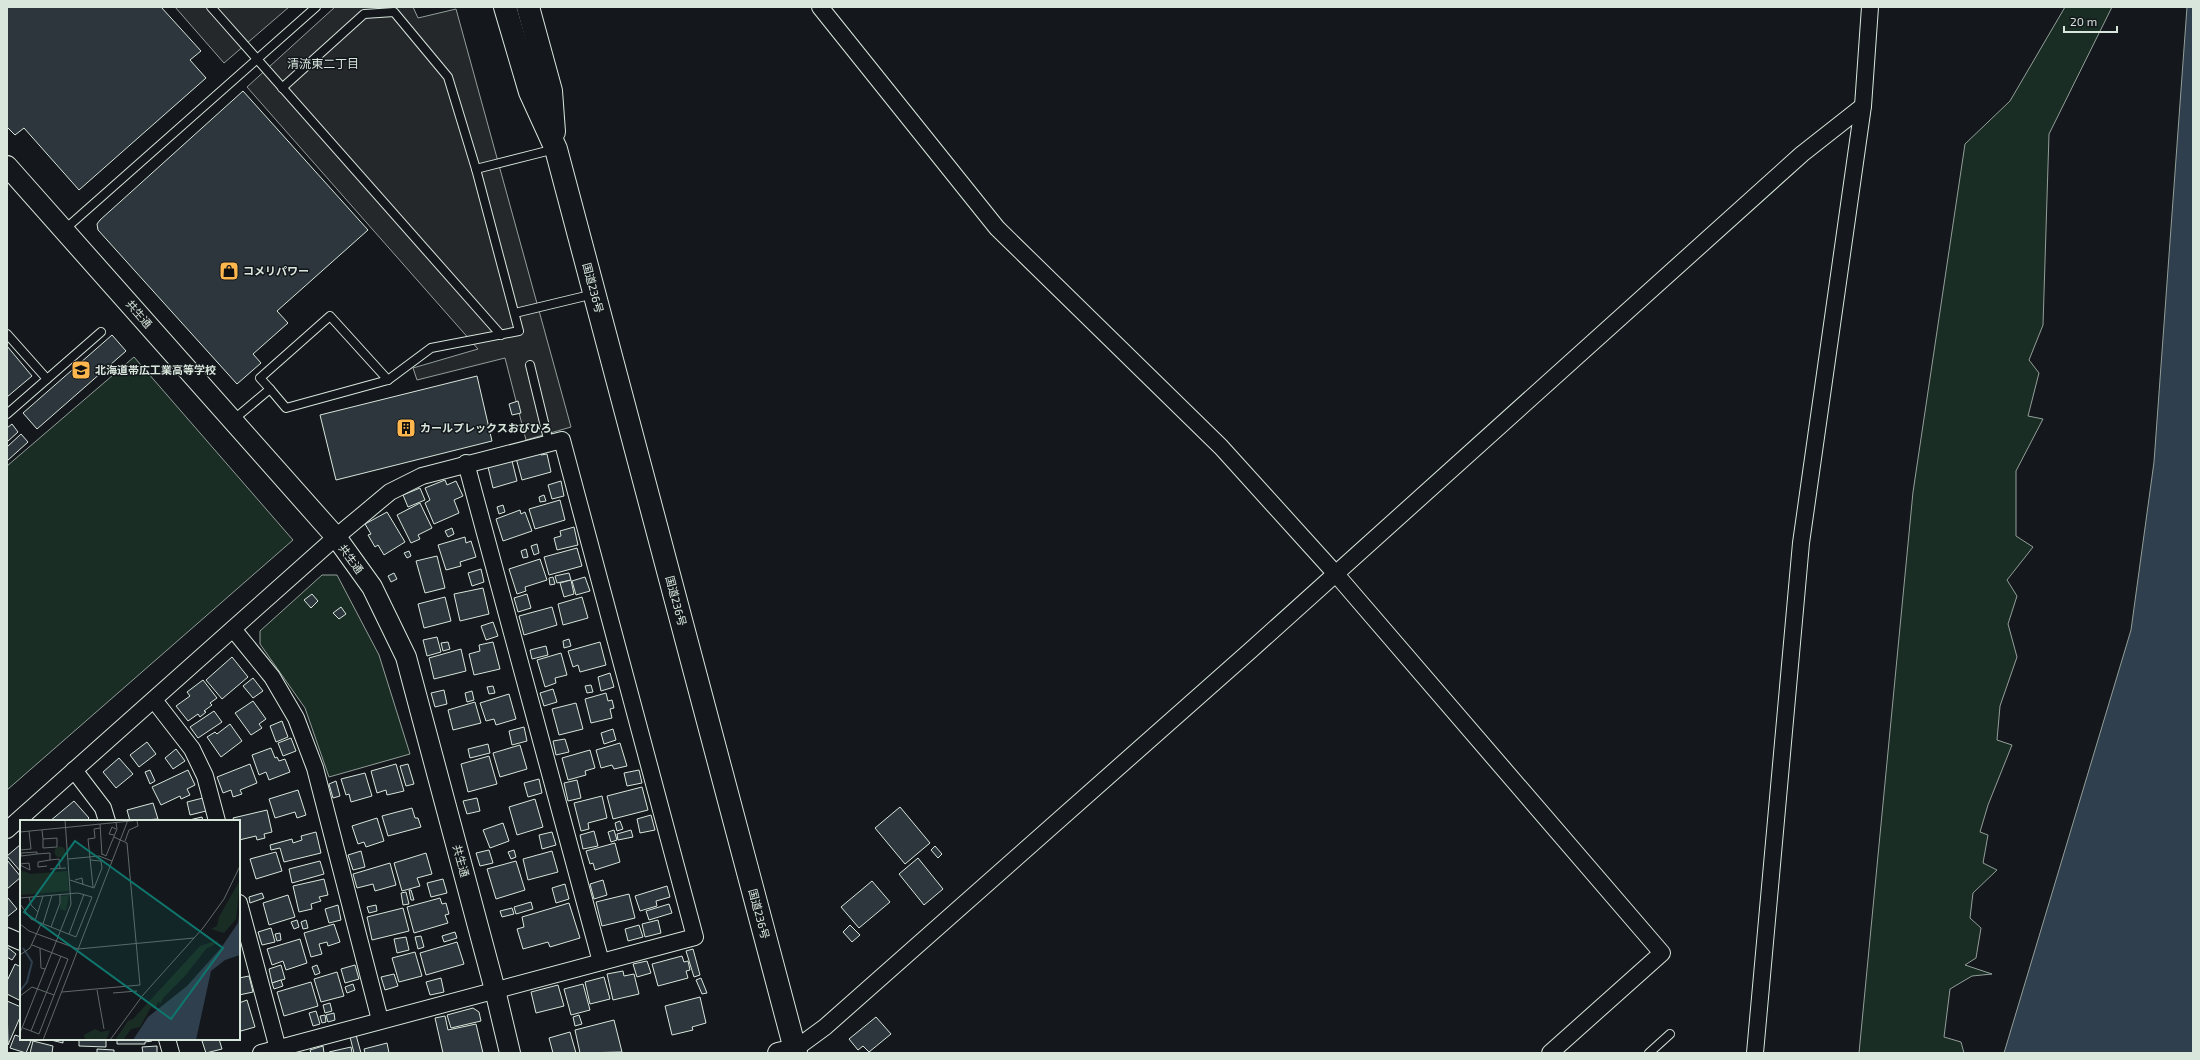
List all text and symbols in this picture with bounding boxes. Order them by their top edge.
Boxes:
scale bar [2064,8,2117,34]
text: 20 m [2070,14,2097,28]
district label: 清流東二丁目 [287,56,359,70]
shop icon: コメリパワー [218,260,240,282]
street label: 国道236号 [581,261,606,314]
place label: コメリパワー [243,264,309,277]
street label: 共生通 [124,297,155,330]
school or university icon: 北海道帯広工業高等学校 [70,359,92,381]
place label: 北海道帯広工業高等学校 [95,363,216,376]
building icon: カールプレックスおびひろ [395,417,417,439]
place label: カールプレックスおびひろ [420,421,552,434]
street label: 共生通 [336,542,366,576]
street label: 国道236号 [664,574,689,627]
inset map [20,820,240,1040]
street label: 共生通 [451,843,472,878]
street label: 国道236号 [747,887,772,940]

